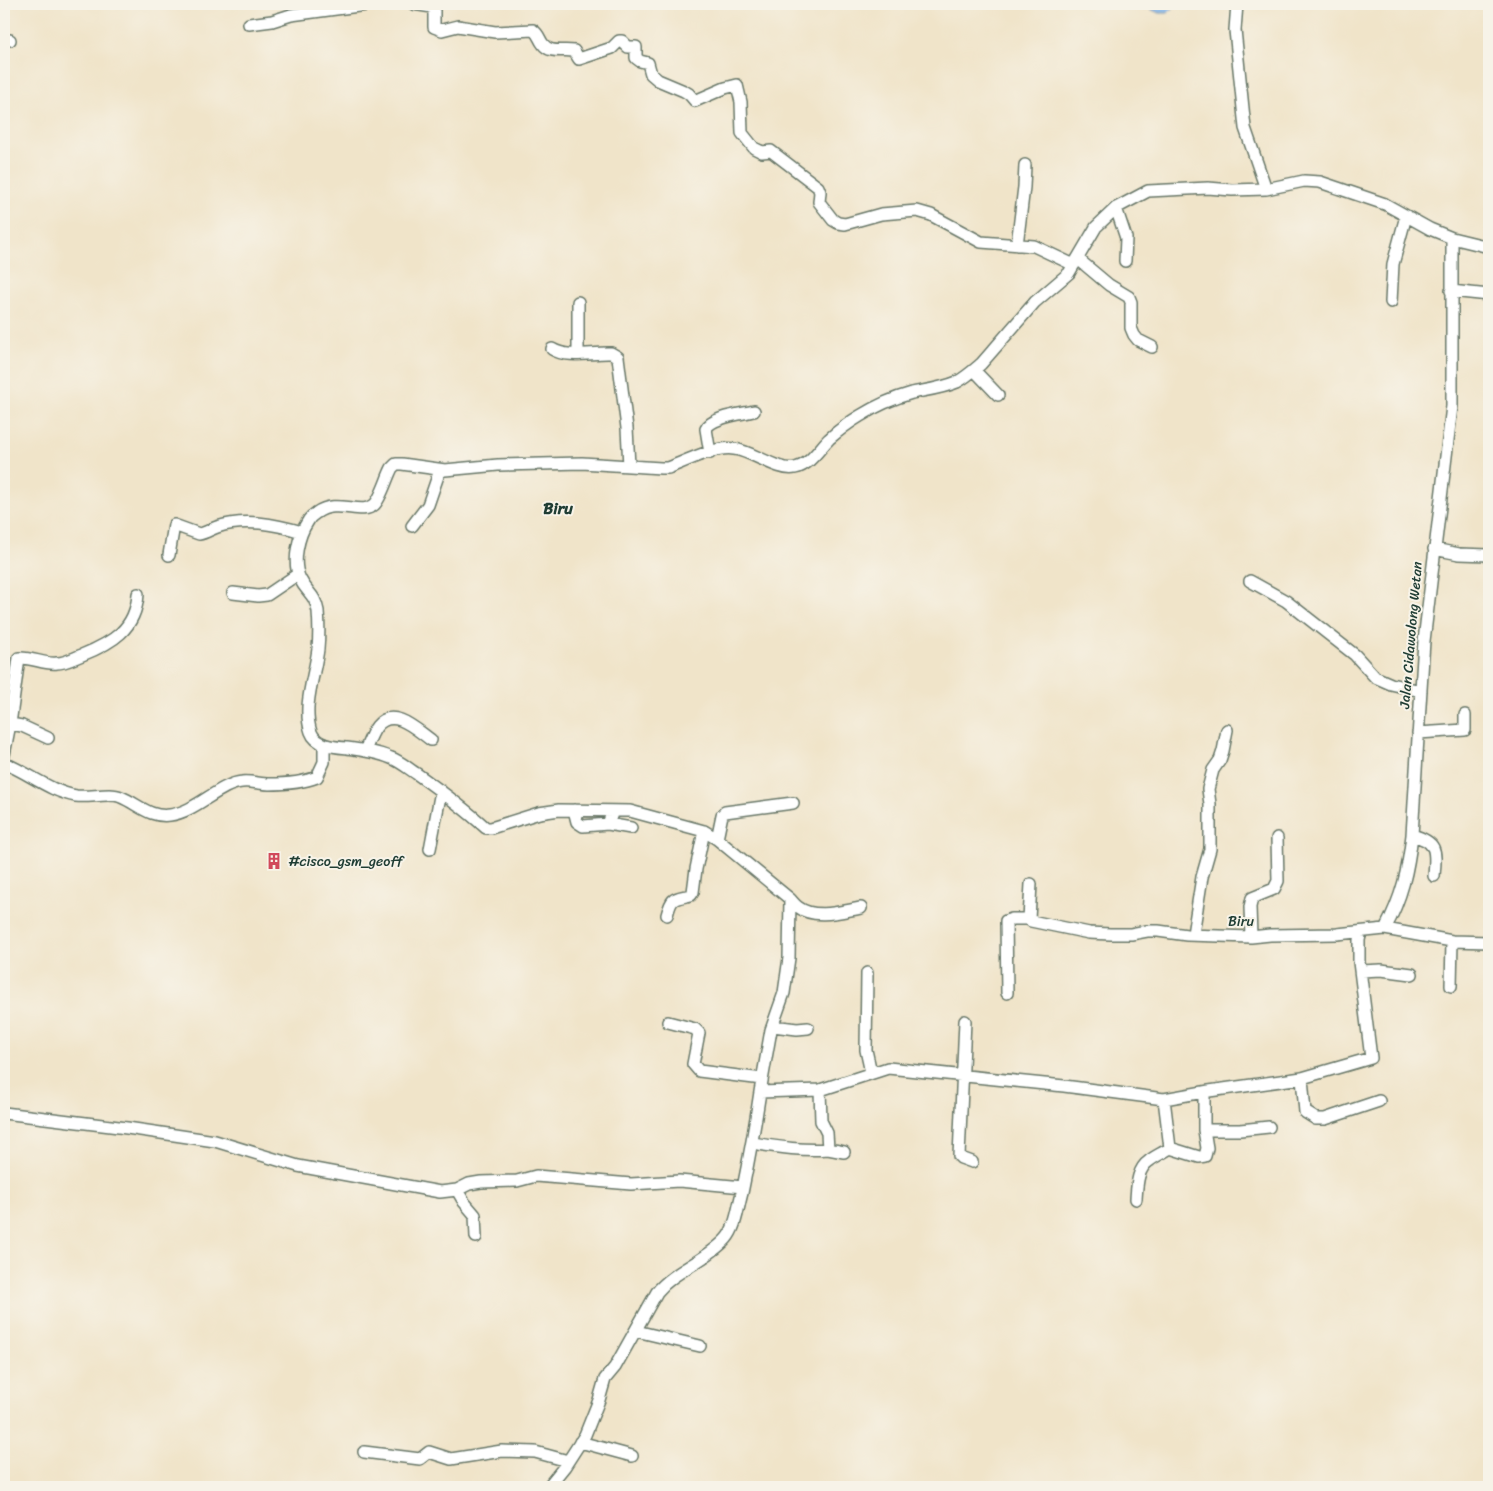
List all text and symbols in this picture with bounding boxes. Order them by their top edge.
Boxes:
district label: Biru [543,494,573,523]
street label: Jalan Cidawolong Wetan [1392,560,1430,711]
place label: #cisco_gsm_geoff [288,849,405,874]
building icon: #cisco_gsm_geoff [264,851,284,871]
street label: Biru [1228,909,1254,934]

